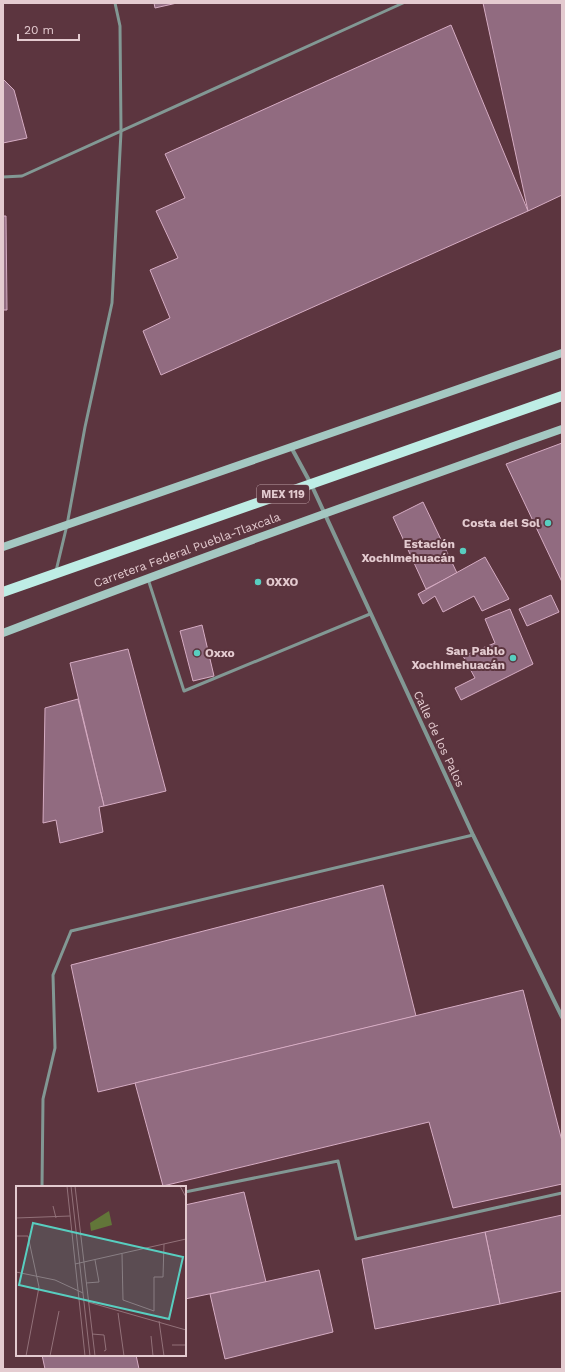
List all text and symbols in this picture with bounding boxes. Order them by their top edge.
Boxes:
scale bar [18,16,79,42]
text: 20 m [24,23,54,37]
road number: MEX 119 [257,485,309,503]
street label: Carretera Federal Puebla-Tlaxcala [92,510,282,590]
place label: Costa del Sol [462,516,540,530]
marker: Costa del Sol [543,518,553,528]
place label: Estación Xochimehuacán [361,537,455,565]
marker: Estación Xochimehuacán [458,546,468,556]
place label: OXXO [266,575,299,589]
marker: OXXO [253,577,263,587]
place label: San Pablo Xochimehuacán [411,644,505,672]
place label: Oxxo [205,646,235,660]
marker: Oxxo [192,648,202,658]
marker: San Pablo Xochimehuacán [508,653,518,663]
street label: Calle de los Palos [411,689,467,789]
inset map [16,1186,186,1356]

